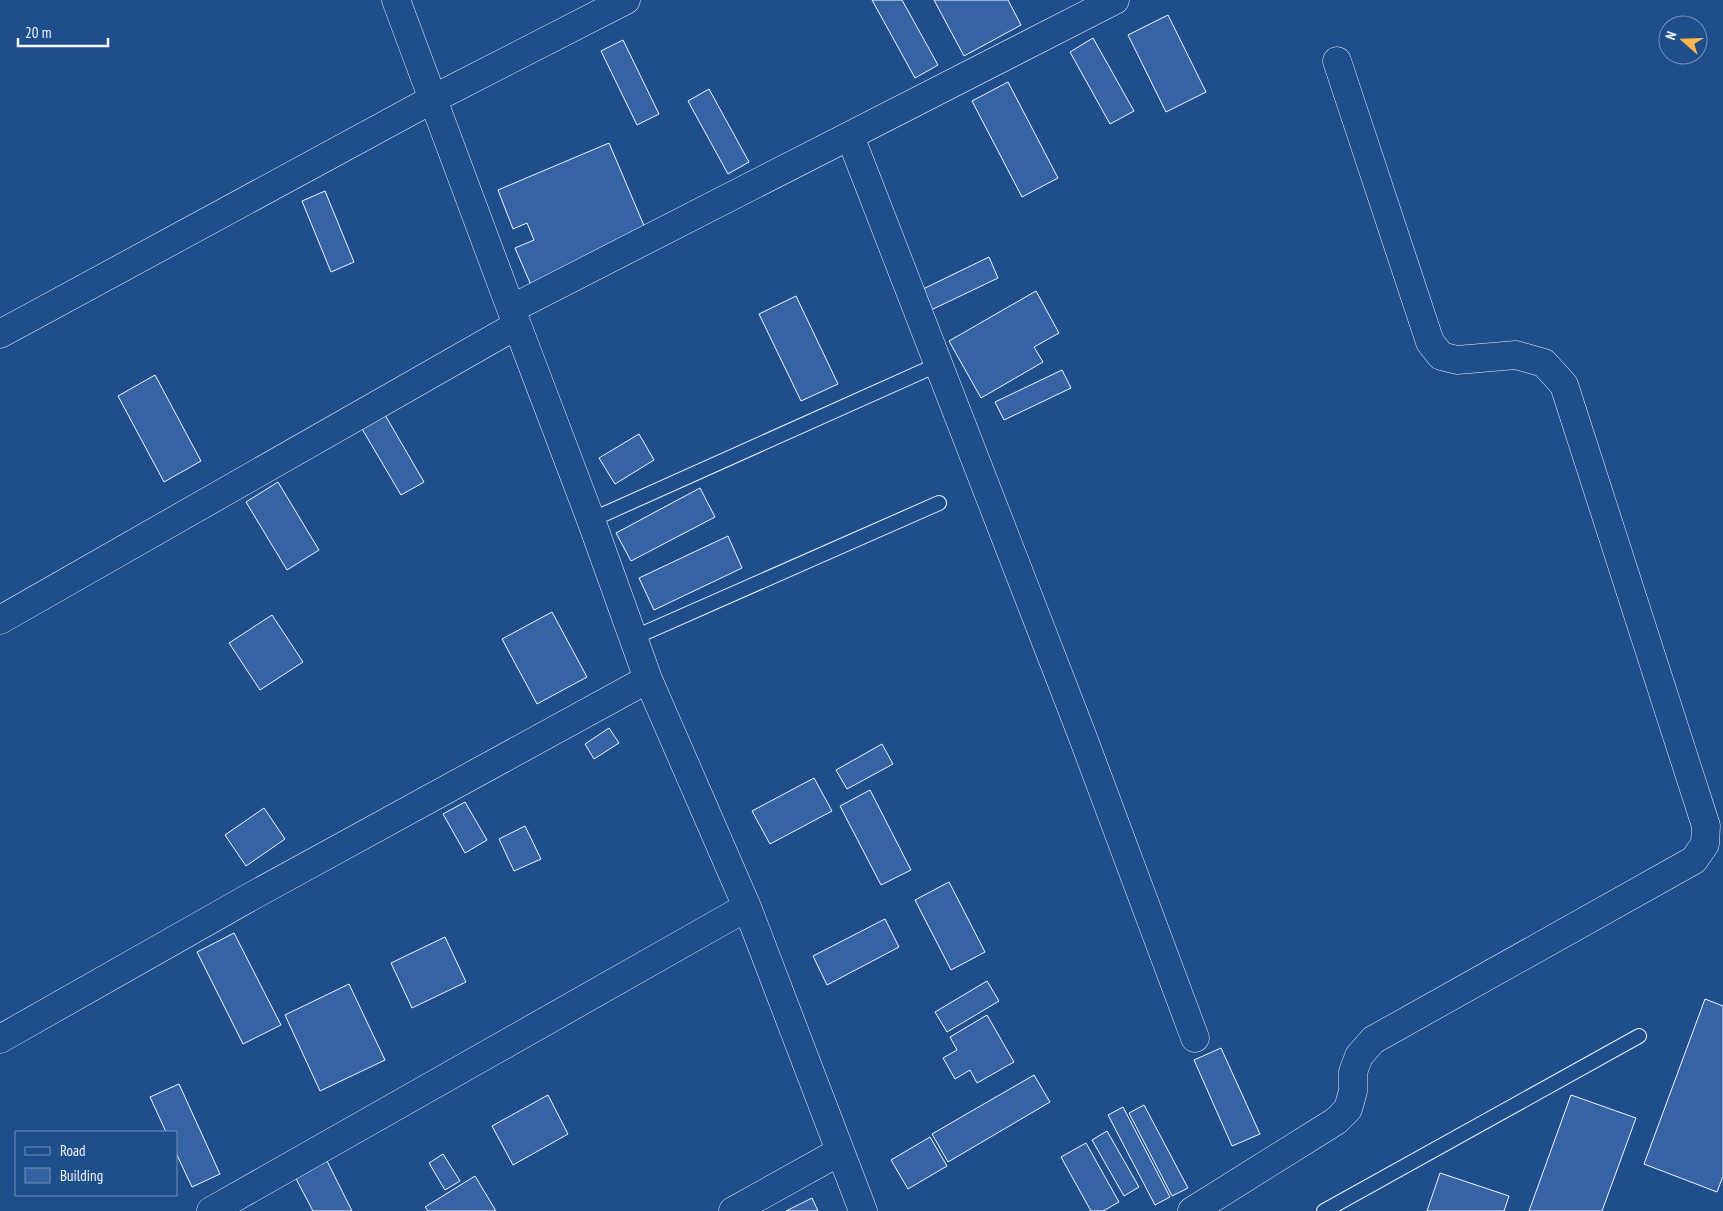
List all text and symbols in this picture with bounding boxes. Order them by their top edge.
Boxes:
scale bar [18,15,108,47]
north arrow [1658,15,1708,65]
text: 20 m [25,23,51,42]
text: N [1661,29,1681,42]
legend [15,1131,178,1196]
text: Road [60,1141,86,1160]
text: Building [60,1166,103,1185]

